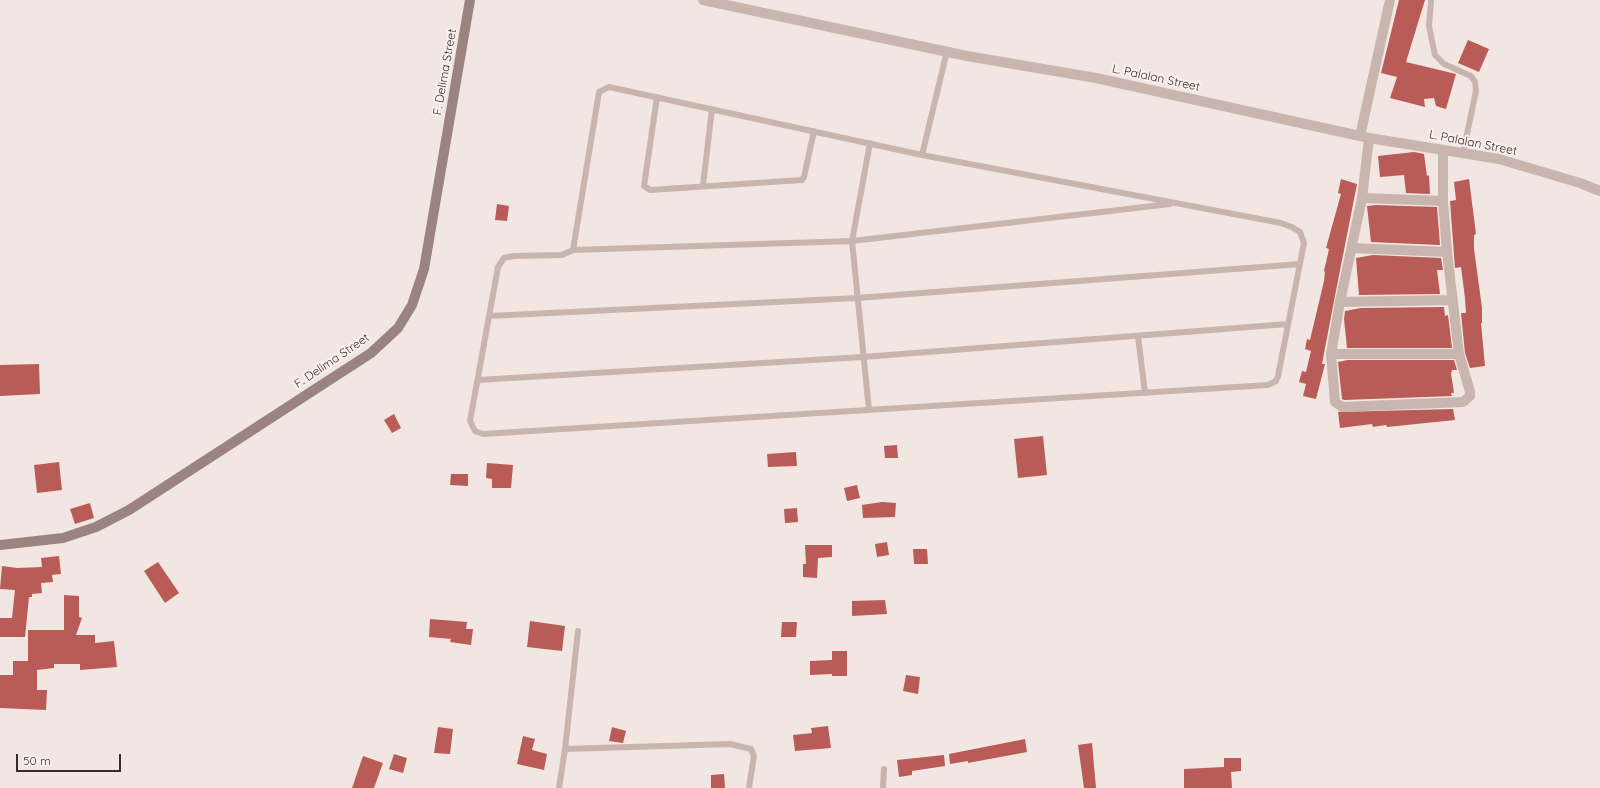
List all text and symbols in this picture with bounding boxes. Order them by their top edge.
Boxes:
street label: F. Delima Street [430,28,460,116]
street label: L. Palalan Street [1111,62,1201,94]
street label: L. Palalan Street [1428,127,1518,159]
street label: F. Delima Street [292,331,372,391]
scale bar [18,746,123,772]
text: 50 m [23,753,51,768]

